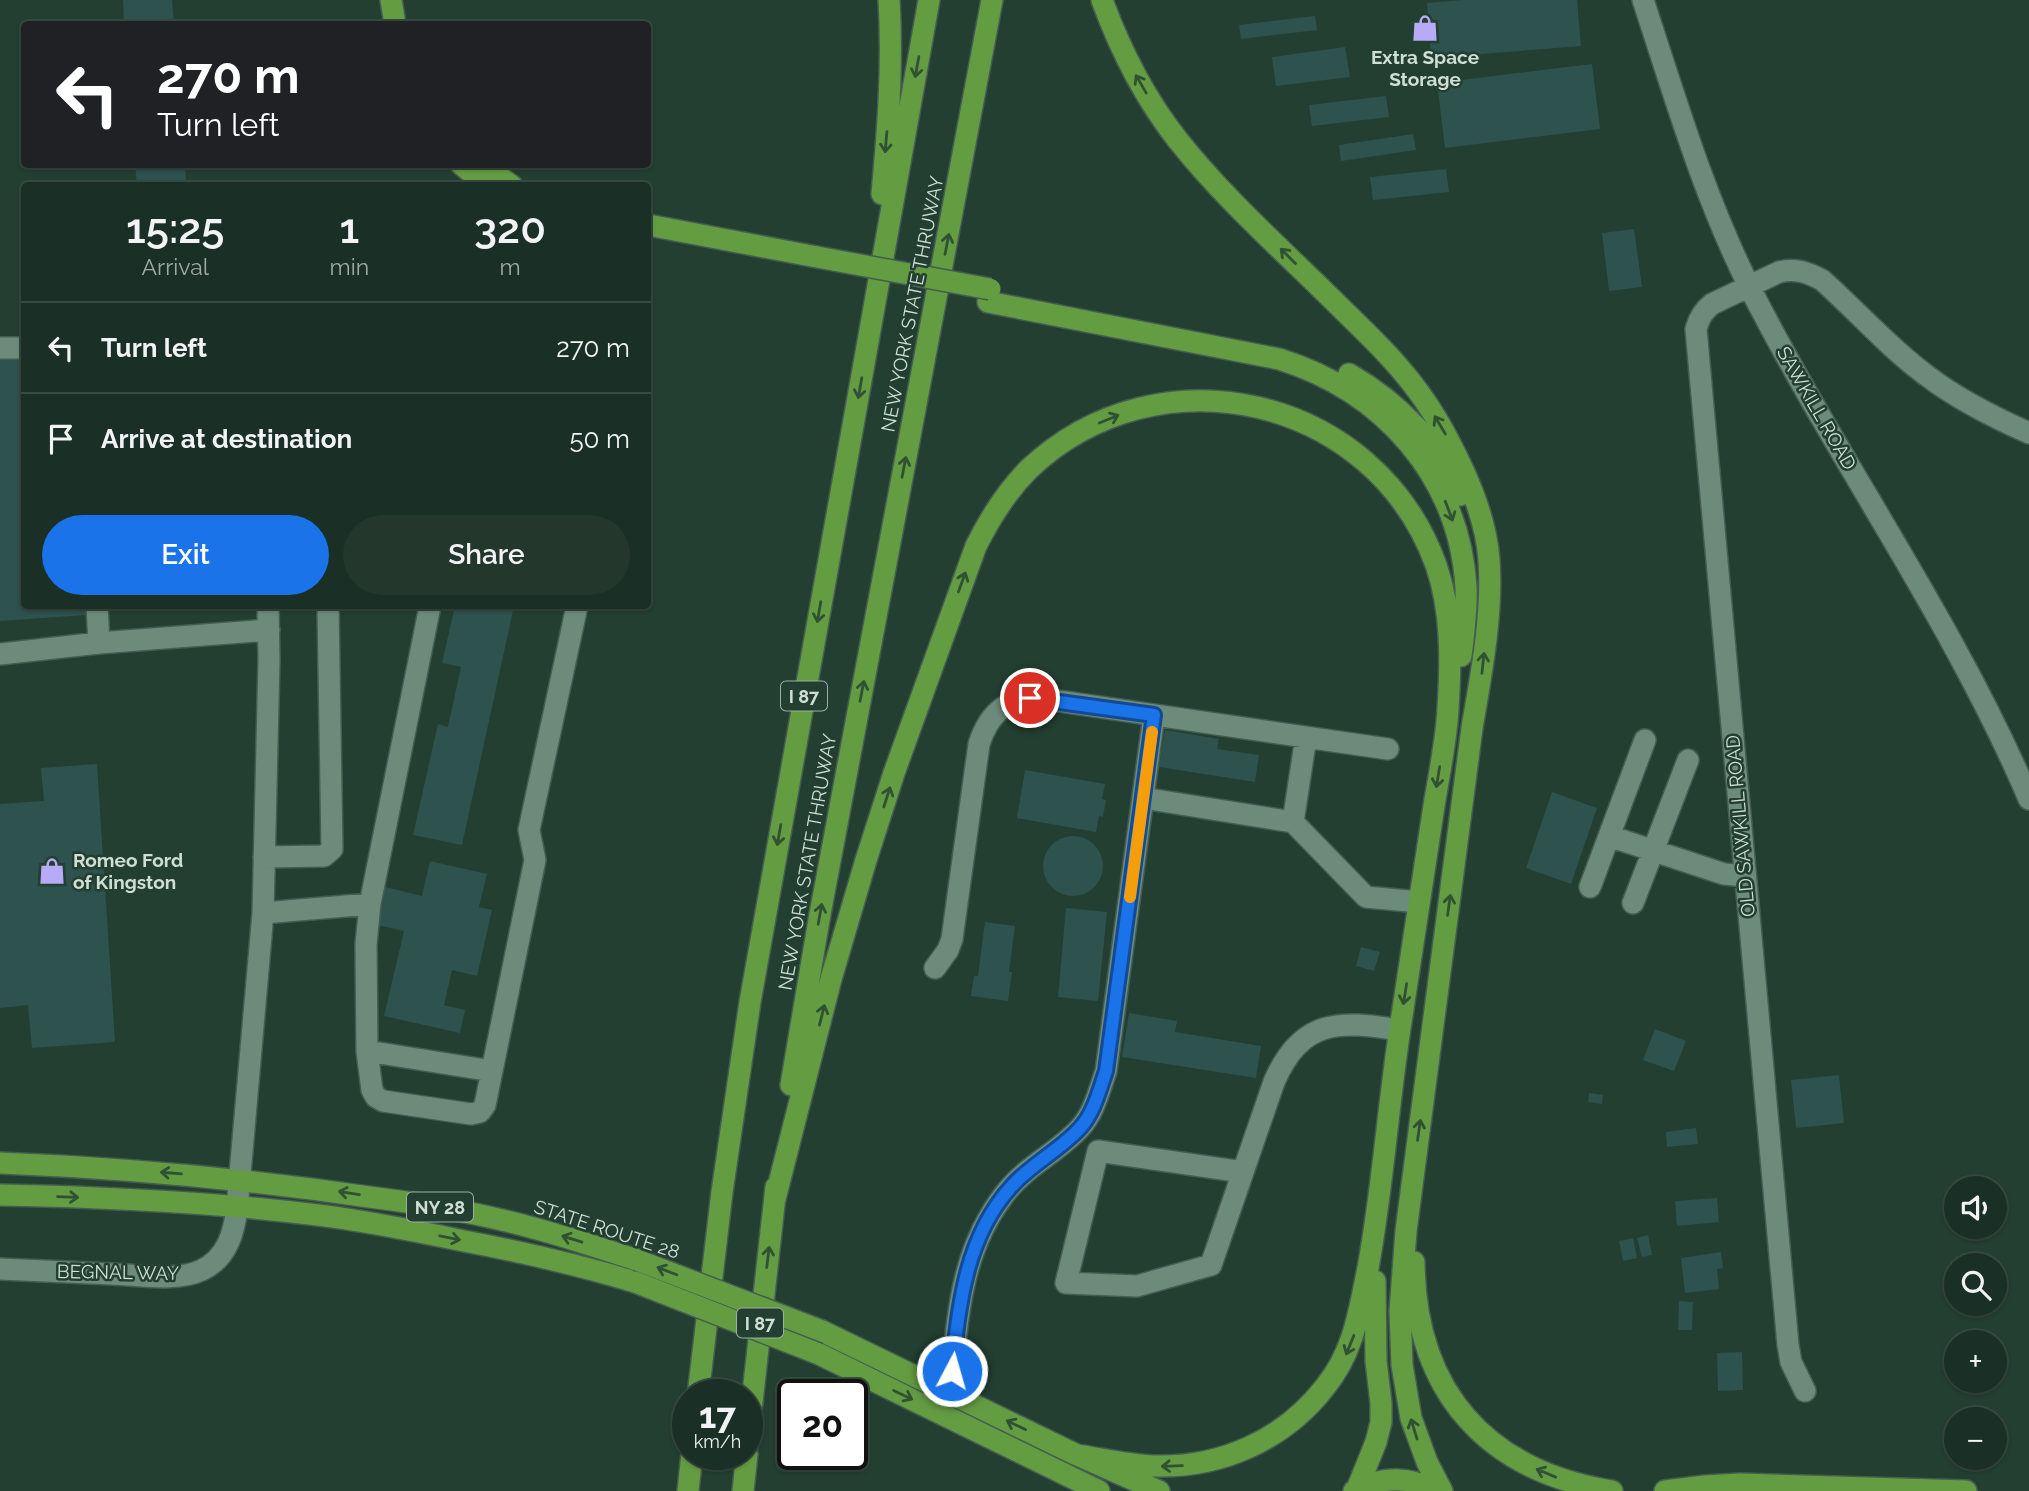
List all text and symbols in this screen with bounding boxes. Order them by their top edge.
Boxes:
shop icon: Extra Space Storage [1410,13,1440,43]
place label: Extra Space Storage [1371,46,1479,90]
text: 270 m [157,47,300,104]
icon: left [42,49,133,140]
one-way arrow [910,55,923,78]
one-way arrow [1134,75,1148,95]
text: Turn left [157,106,279,143]
one-way arrow [879,130,892,152]
street label: NEW YORK STATE THRUWAY [876,174,948,434]
text: 15:25 [126,204,225,253]
text: 1 [339,204,359,253]
text: 320 [474,204,546,253]
one-way arrow [940,233,954,256]
one-way arrow [1280,248,1297,265]
text: Arrival [142,253,209,280]
text: min [330,253,369,280]
text: m [499,253,521,280]
icon: left [42,329,80,367]
text: Turn left [101,333,207,363]
text: 270 m [556,333,630,363]
street label: SAWKILL ROAD [1773,342,1861,474]
one-way arrow [852,376,866,399]
one-way arrow [1097,411,1119,424]
one-way arrow [1433,415,1446,436]
icon: arrive [42,420,80,458]
text: Arrive at destination [101,424,352,454]
text: 50 m [569,424,630,454]
one-way arrow [898,456,912,479]
one-way arrow [1444,500,1457,522]
button: Exit [42,515,329,595]
button: Share [343,515,630,595]
one-way arrow [957,571,969,593]
one-way arrow [812,600,825,622]
one-way arrow [1477,652,1490,675]
pin [1000,668,1060,728]
icon: arrive [1011,679,1049,717]
one-way arrow [856,680,869,703]
road number: I 87 [781,682,827,710]
street label: NEW YORK STATE THRUWAY [774,731,841,992]
street label: OLD SAWKILL ROAD [1721,734,1759,918]
one-way arrow [1431,765,1444,788]
one-way arrow [882,786,894,808]
one-way arrow [771,823,785,846]
place label: Romeo Ford of Kingston [73,849,183,893]
shop icon: Romeo Ford of Kingston [37,856,67,886]
one-way arrow [1442,894,1455,917]
one-way arrow [814,903,827,926]
one-way arrow [1398,982,1411,1005]
one-way arrow [816,1004,829,1027]
one-way arrow [1412,1119,1425,1142]
one-way arrow [160,1166,183,1179]
map controls [1944,1176,2007,1470]
button: sound [1944,1176,2007,1239]
one-way arrow [338,1186,361,1199]
one-way arrow [56,1190,79,1203]
road number: NY 28 [407,1192,473,1222]
street label: STATE ROUTE 28 [532,1195,682,1263]
one-way arrow [438,1231,461,1245]
one-way arrow [561,1232,583,1245]
one-way arrow [761,1246,774,1269]
button: search [1944,1253,2007,1316]
street label: BEGNAL WAY [57,1260,180,1284]
one-way arrow [657,1264,679,1277]
road number: I 87 [737,1308,783,1338]
button: + [1944,1330,2007,1393]
one-way arrow [1342,1333,1355,1355]
position arrow [915,1334,989,1408]
speed limit sign: 20 [777,1379,868,1470]
one-way arrow [892,1388,913,1402]
text: 17 [699,1395,736,1436]
button: − [1944,1407,2007,1470]
one-way arrow [1006,1418,1027,1431]
one-way arrow [1407,1418,1420,1440]
text: km/h [694,1431,741,1452]
one-way arrow [1161,1459,1184,1472]
one-way arrow [1536,1466,1557,1479]

